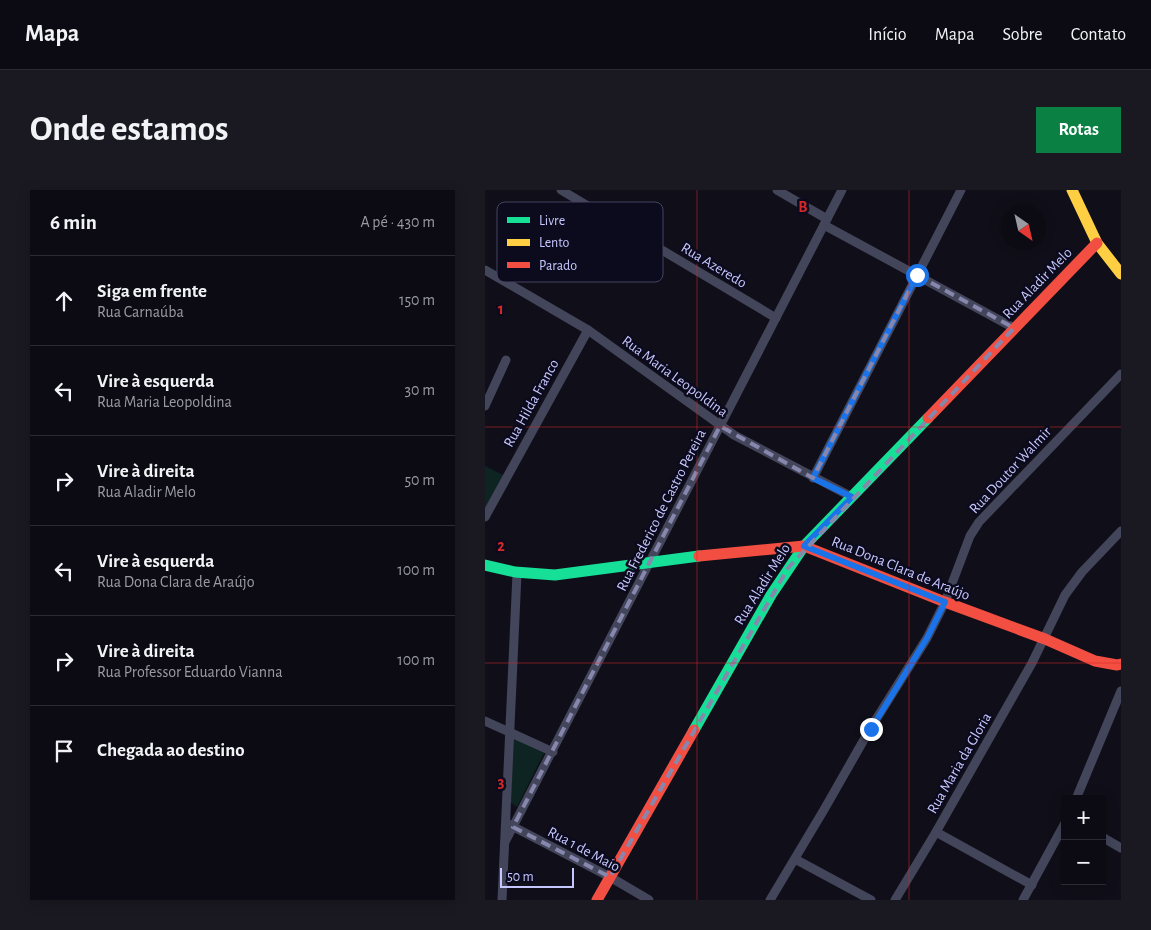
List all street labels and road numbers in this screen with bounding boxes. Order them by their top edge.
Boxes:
street label: Rua Azeredo [678,240,749,291]
street label: Rua Aladir Melo [1000,245,1075,322]
street label: Rua Maria Leopoldina [619,333,730,420]
street label: Rua Hilda Franco [501,357,562,450]
street label: Rua Doutor Walmir [966,424,1054,517]
street label: Rua Frederico de Castro Pereira [614,427,709,594]
street label: Rua Dona Clara de Araújo [829,534,972,603]
street label: Rua Aladir Melo [732,541,793,628]
street label: Rua Maria da Gloria [924,710,994,816]
street label: Rua 1 de Maio [545,824,622,875]

